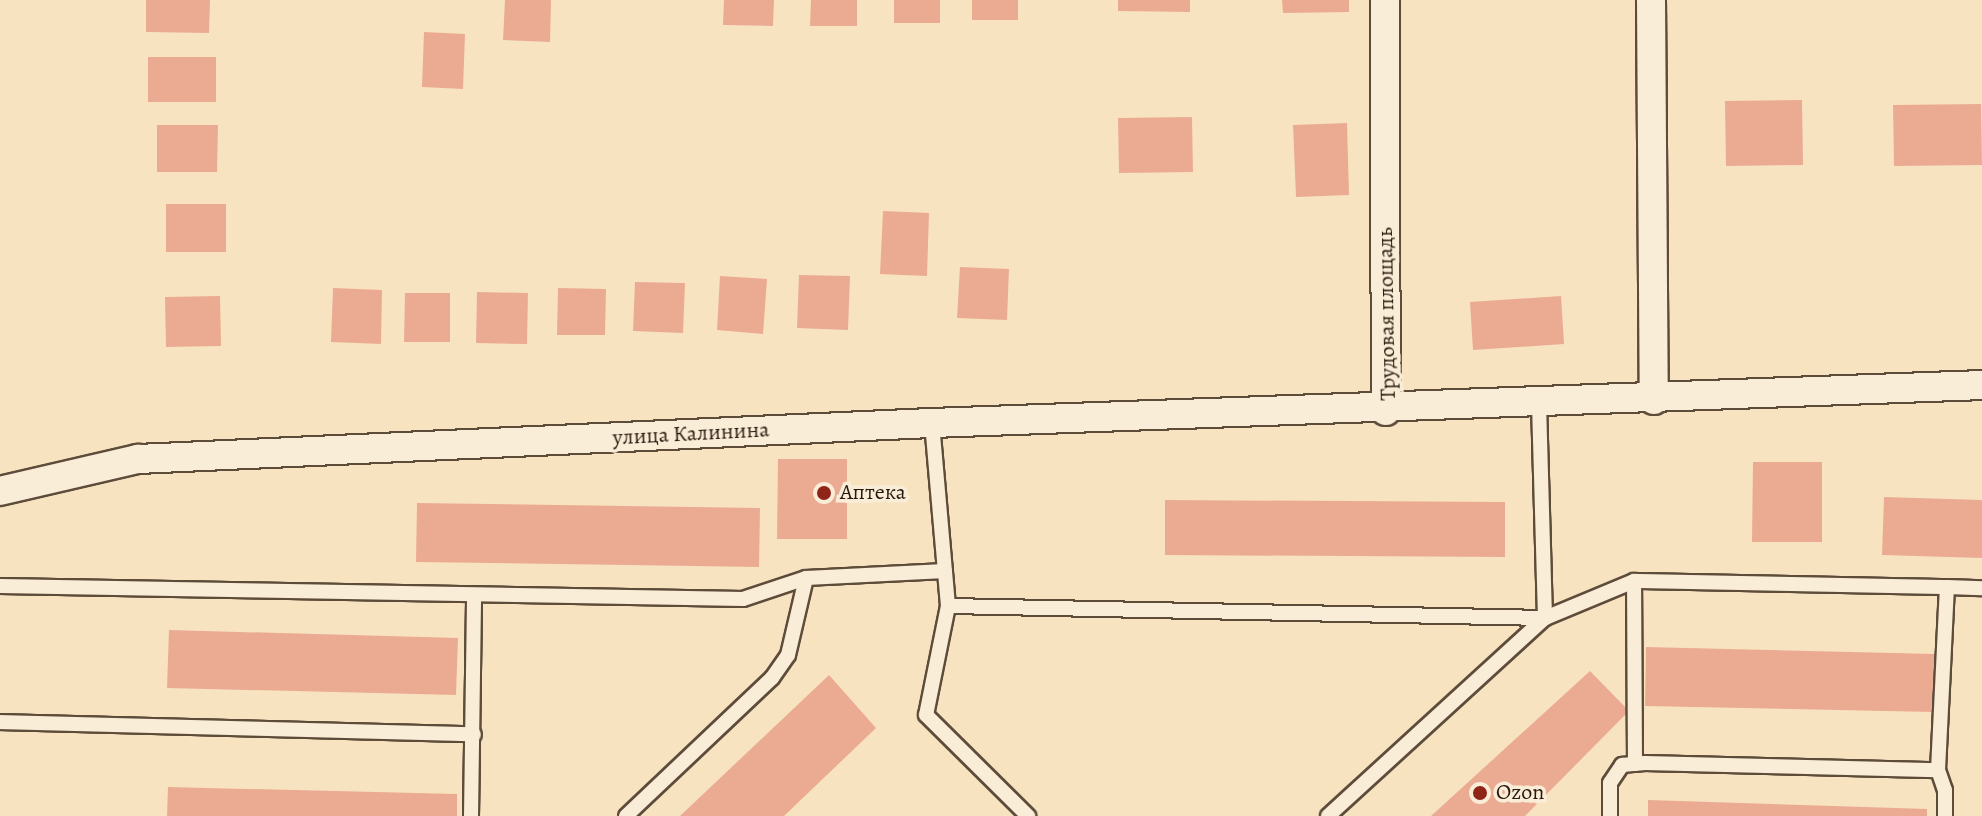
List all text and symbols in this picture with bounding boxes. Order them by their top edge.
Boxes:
street label: Трудовая площадь [1372,227,1402,401]
street label: улица Калинина [612,417,770,451]
place label: Аптека [840,480,906,506]
marker: Аптека [815,484,833,502]
place label: Ozon [1496,780,1544,806]
marker: Ozon [1471,784,1489,802]

